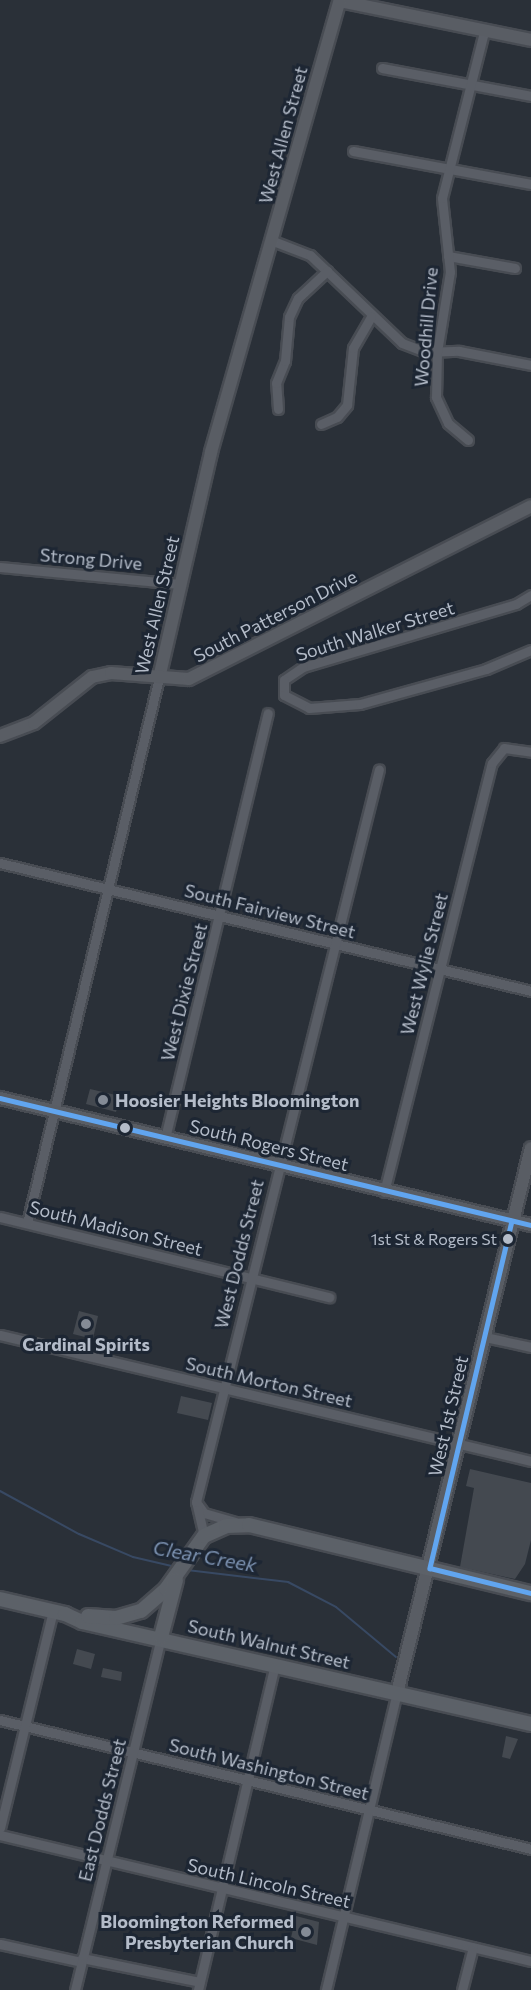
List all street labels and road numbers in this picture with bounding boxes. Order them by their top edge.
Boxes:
street label: West Allen Street [254,64,312,206]
street label: Woodhill Drive [410,266,442,388]
street label: West Allen Street [131,534,183,676]
street label: Strong Drive [39,544,143,574]
street label: South Patterson Drive [190,565,360,667]
street label: South Walker Street [293,597,457,665]
street label: South Fairview Street [182,879,358,943]
street label: West Wylie Street [396,891,452,1037]
street label: West Dixie Street [156,921,212,1063]
street label: South Rogers Street [187,1115,351,1175]
street label: West Dodds Street [210,1177,268,1331]
street label: South Madison Street [27,1196,205,1260]
street label: South Morton Street [184,1352,354,1412]
street label: West 1st Street [424,1354,472,1478]
street label: South Walnut Street [186,1615,352,1673]
street label: South Washington Street [167,1734,371,1804]
street label: East Dodds Street [74,1736,130,1884]
street label: South Lincoln Street [185,1854,353,1912]

